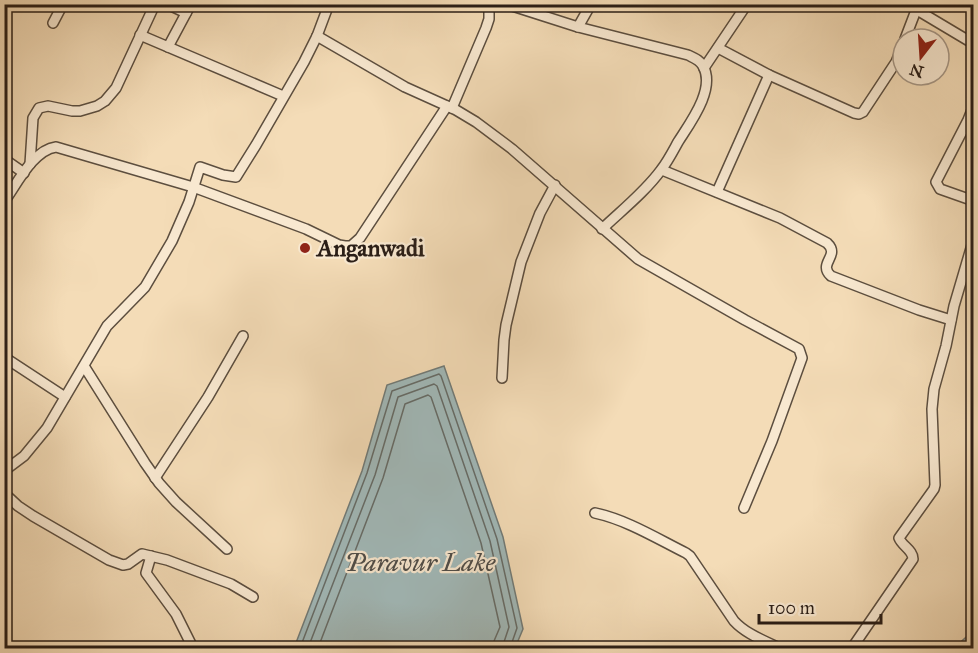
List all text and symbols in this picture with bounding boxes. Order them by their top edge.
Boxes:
north arrow [891,27,951,87]
text: N [907,60,926,82]
place label: Anganwadi [315,233,425,263]
marker: Anganwadi [298,241,312,255]
water label: Paravur Lake [345,546,497,578]
scale bar [759,587,880,625]
text: 100 m [768,597,815,619]

